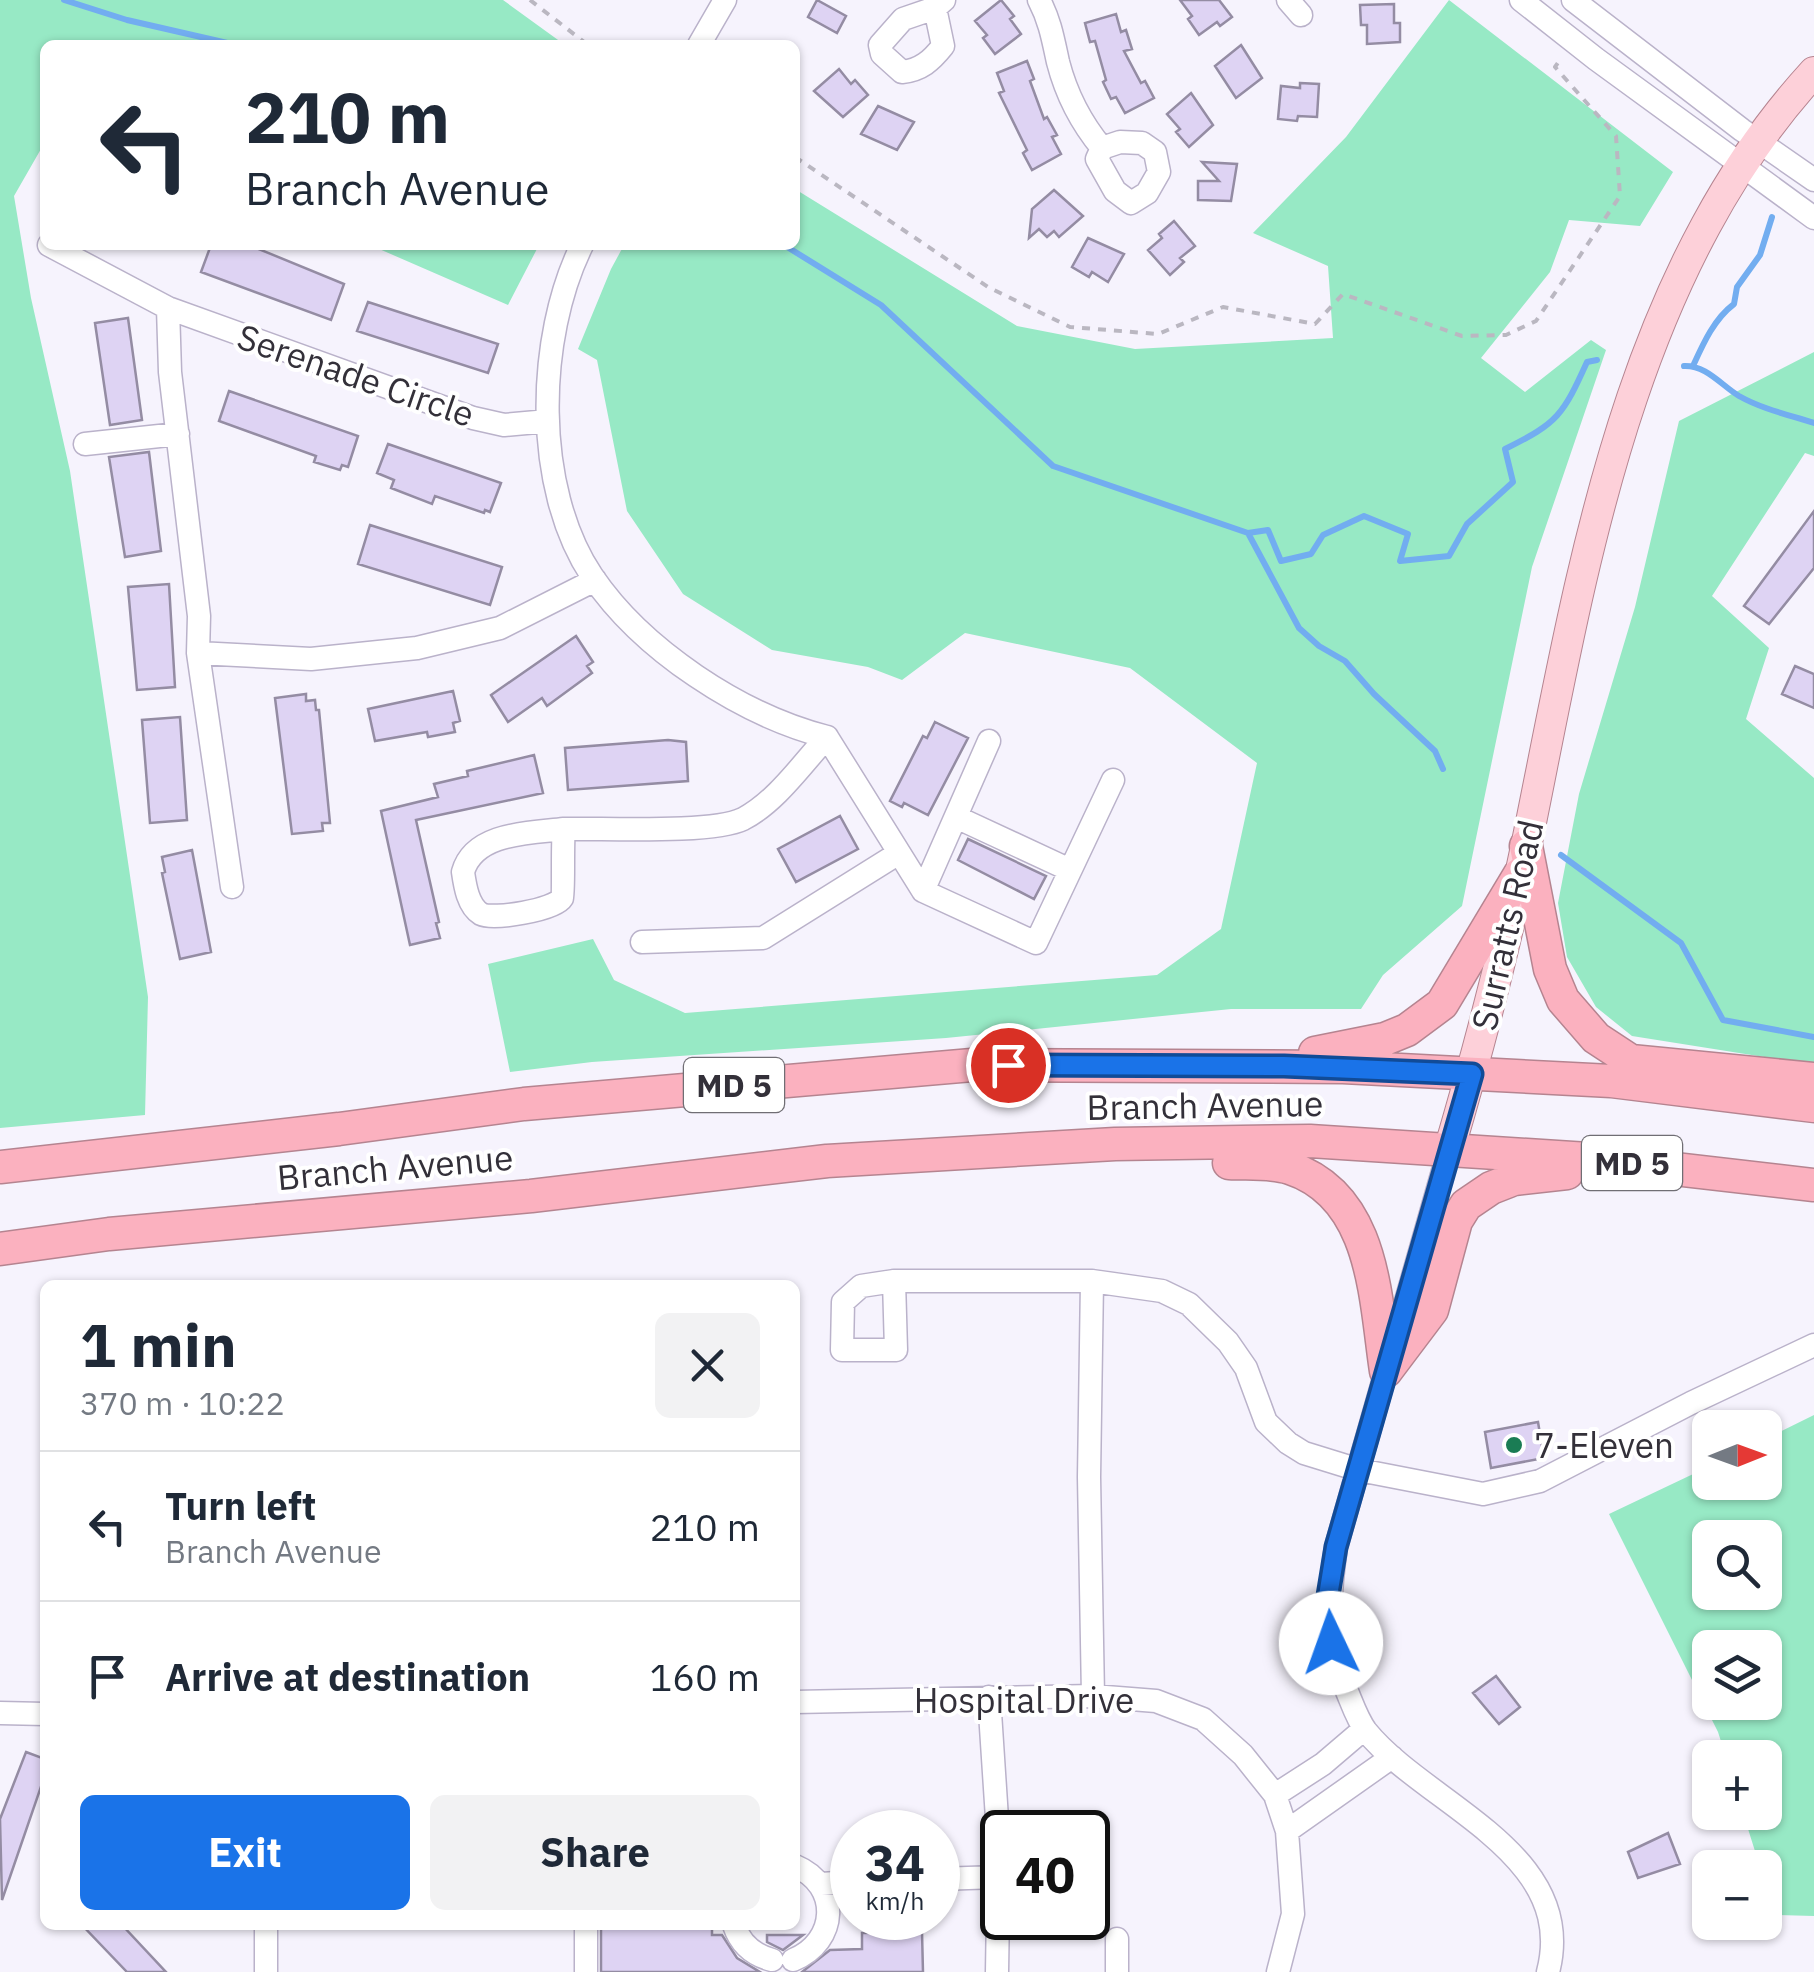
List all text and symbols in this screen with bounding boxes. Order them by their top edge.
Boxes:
text: 210 m [245,71,450,162]
icon: left [80,80,210,210]
text: Branch Avenue [245,159,549,217]
street label: Serenade Circle [232,313,480,437]
street label: Surratts Road [1460,815,1554,1035]
pin [966,1023,1051,1108]
icon: arrive [981,1038,1036,1093]
road number: MD 5 [684,1058,784,1112]
street label: Branch Avenue [1086,1080,1324,1130]
street label: Branch Avenue [275,1134,515,1200]
road number: MD 5 [1582,1136,1682,1190]
text: 1 min [80,1305,237,1384]
button: close [655,1313,760,1418]
text: 370 m · 10:22 [80,1382,285,1424]
north arrow [1692,1410,1782,1500]
map controls [1692,1410,1782,1940]
place label: 7-Eleven [1534,1422,1674,1468]
marker: 7-Eleven [1503,1434,1525,1456]
text: Turn left [165,1481,316,1530]
icon: left [80,1499,135,1554]
text: 210 m [649,1502,760,1551]
button: search [1692,1520,1782,1610]
text: Branch Avenue [165,1530,381,1572]
position arrow [1279,1591,1383,1695]
button: layers [1692,1630,1782,1720]
icon: arrive [80,1649,135,1704]
text: Arrive at destination [165,1652,530,1701]
text: 160 m [649,1652,760,1701]
street label: Hospital Drive [914,1677,1134,1723]
button: + [1692,1740,1782,1830]
button: Exit [80,1795,410,1910]
button: Share [430,1795,760,1910]
speed limit sign: 40 [980,1810,1110,1940]
text: 34 [865,1830,925,1895]
button: − [1692,1850,1782,1940]
text: km/h [866,1884,924,1917]

